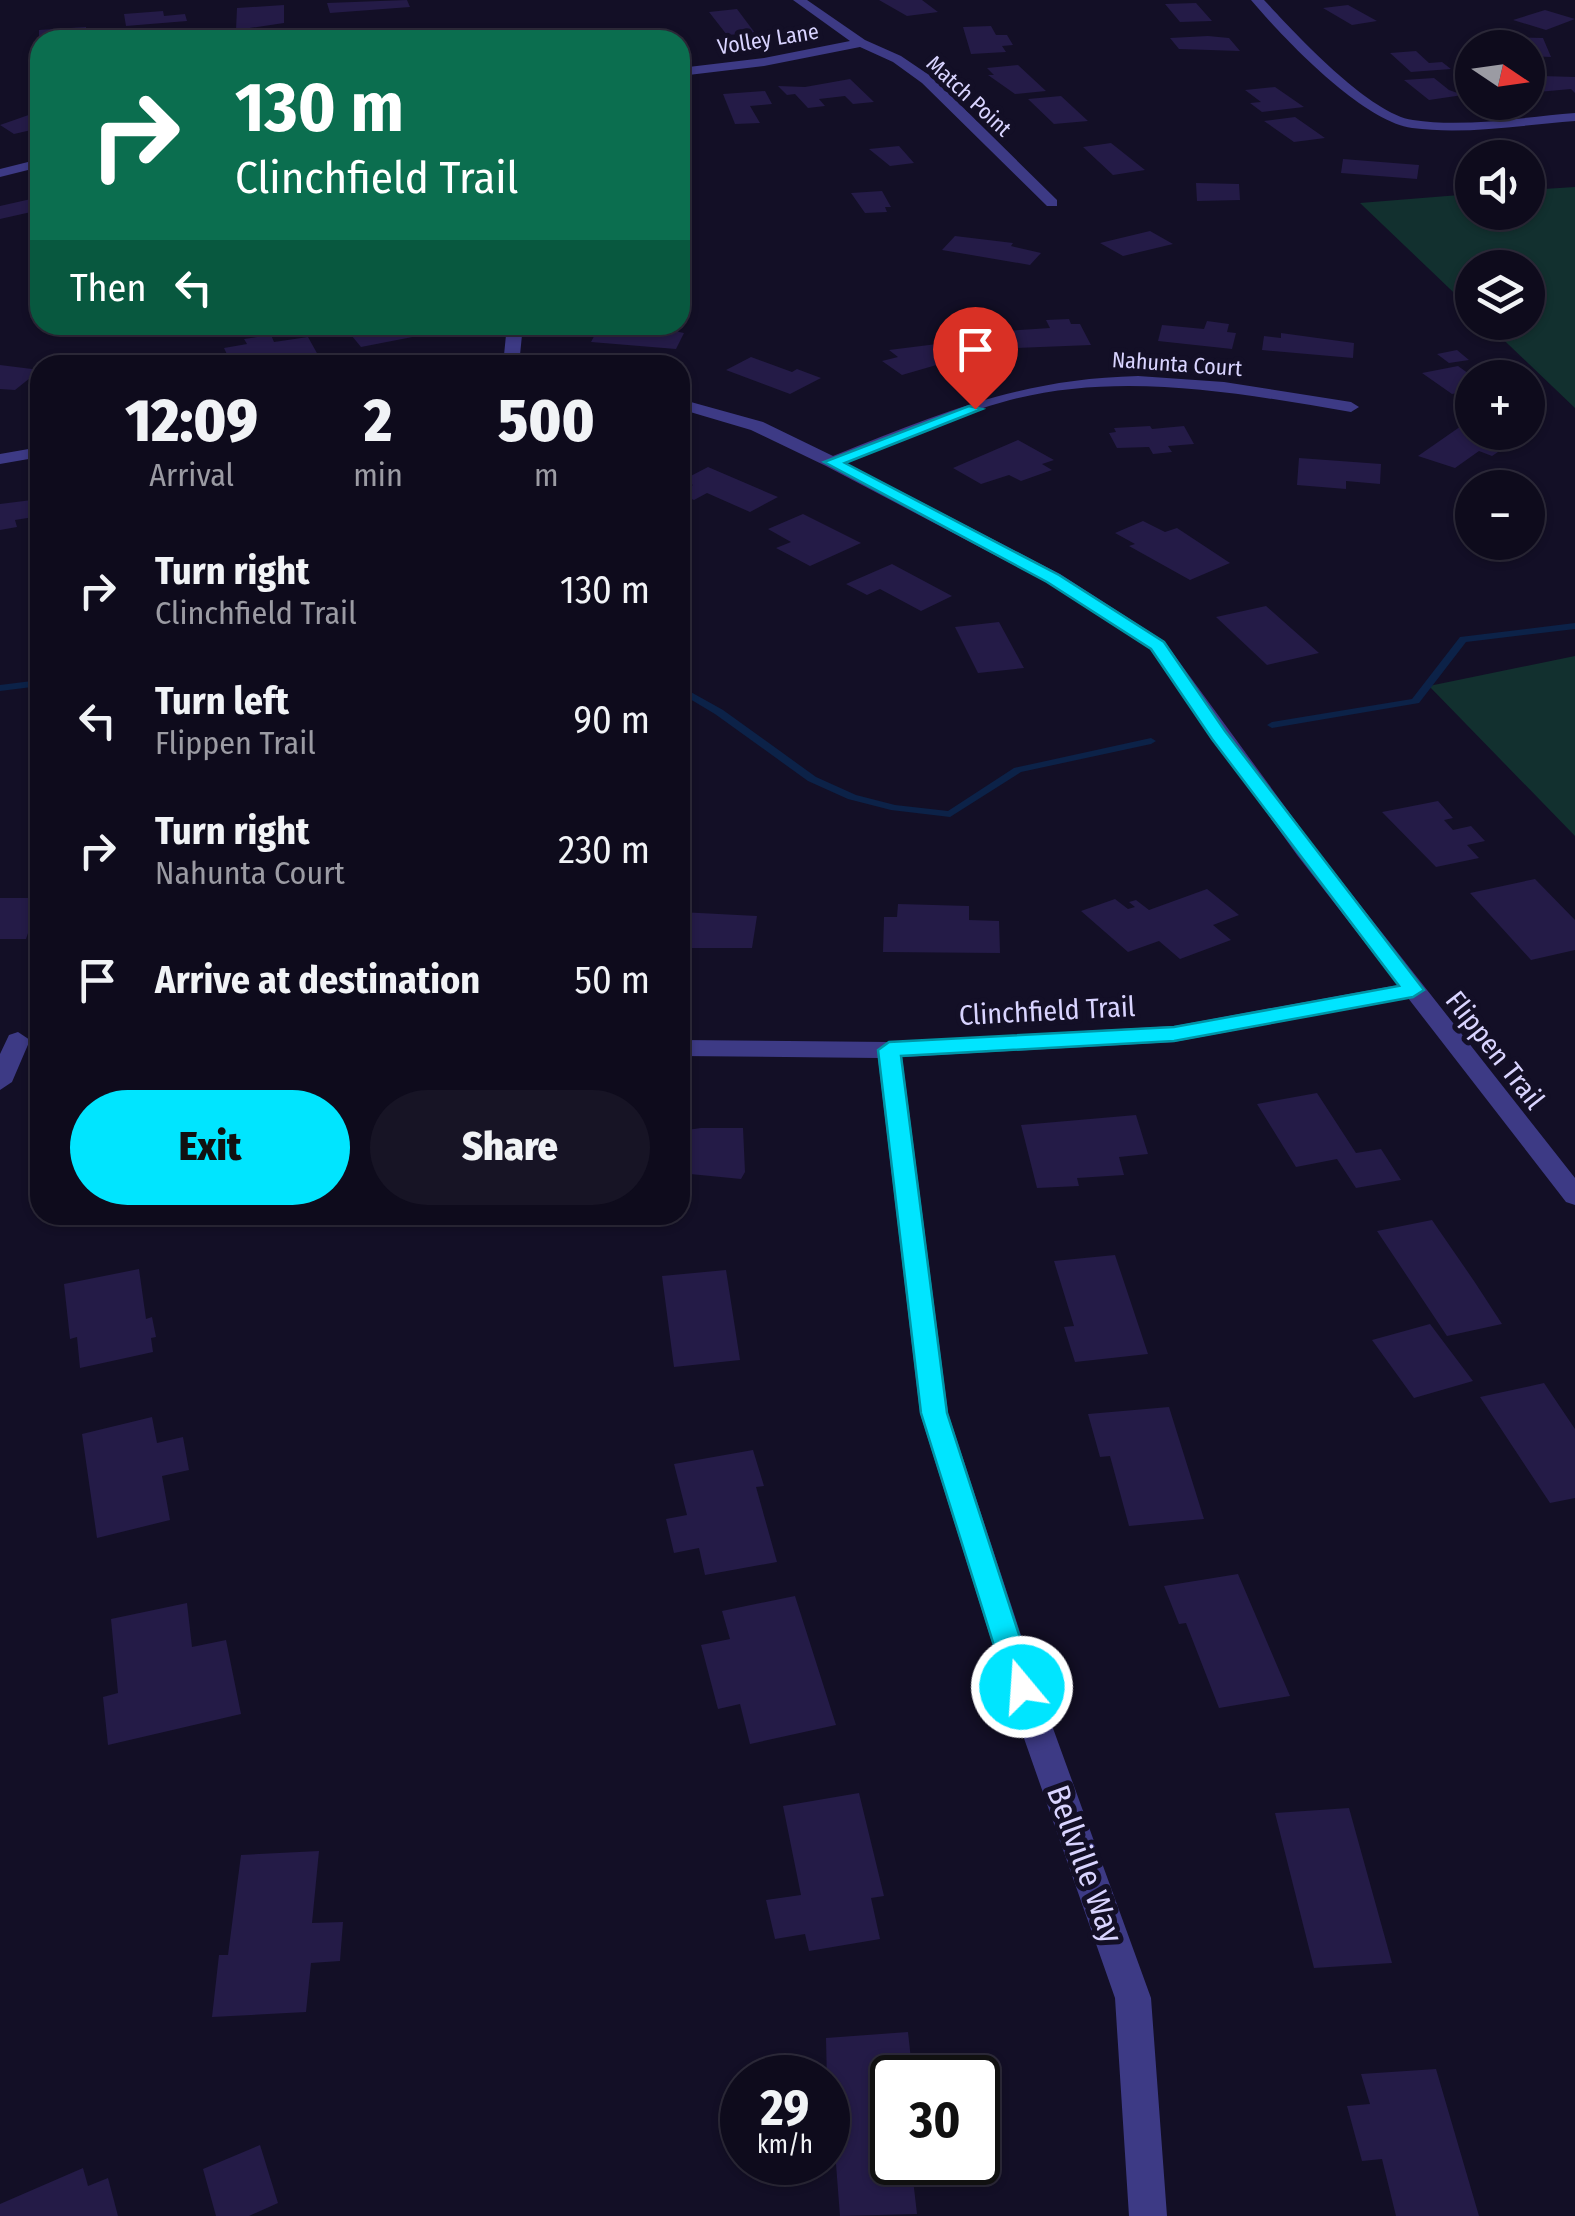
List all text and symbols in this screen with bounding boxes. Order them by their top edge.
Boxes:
street label: Volley Lane [715,18,821,60]
north arrow [1455,30,1545,120]
map controls [1455,30,1545,560]
street label: Match Point [921,50,1018,143]
text: 130 m [235,66,404,150]
icon: right [70,70,200,200]
button: sound [1455,140,1545,230]
text: Clinchfield Trail [235,151,519,205]
button: layers [1455,250,1545,340]
icon: left [166,260,221,315]
text: Then [70,265,146,311]
pin [933,307,1018,410]
icon: arrive [948,322,1003,377]
street label: Nahunta Court [1111,346,1244,382]
button: + [1455,360,1545,450]
text: 12:09 [125,385,258,457]
text: 2 [364,385,392,457]
text: 500 [498,385,595,457]
text: Arrival [149,456,234,494]
text: min [353,456,403,494]
text: m [534,456,559,494]
button: − [1455,470,1545,560]
text: Turn right [155,548,309,594]
icon: right [70,563,125,618]
text: 130 m [560,567,650,613]
text: Clinchfield Trail [155,594,357,632]
text: Turn left [155,678,289,724]
icon: left [70,693,125,748]
text: 90 m [574,697,650,743]
text: Flippen Trail [155,724,316,762]
text: Turn right [155,808,309,854]
icon: right [70,823,125,878]
text: 230 m [558,827,650,873]
text: Nahunta Court [155,854,345,892]
icon: arrive [70,953,125,1008]
text: Arrive at destination [155,957,480,1003]
text: 50 m [575,957,650,1003]
street label: Flippen Trail [1439,984,1551,1116]
street label: Clinchfield Trail [958,990,1136,1032]
button: Exit [70,1090,350,1205]
button: Share [370,1090,650,1205]
position arrow [970,1635,1074,1739]
street label: Bellville Way [1039,1780,1131,1949]
speed limit sign: 30 [870,2055,1000,2185]
text: 29 [761,2078,809,2138]
text: km/h [757,2130,813,2160]

